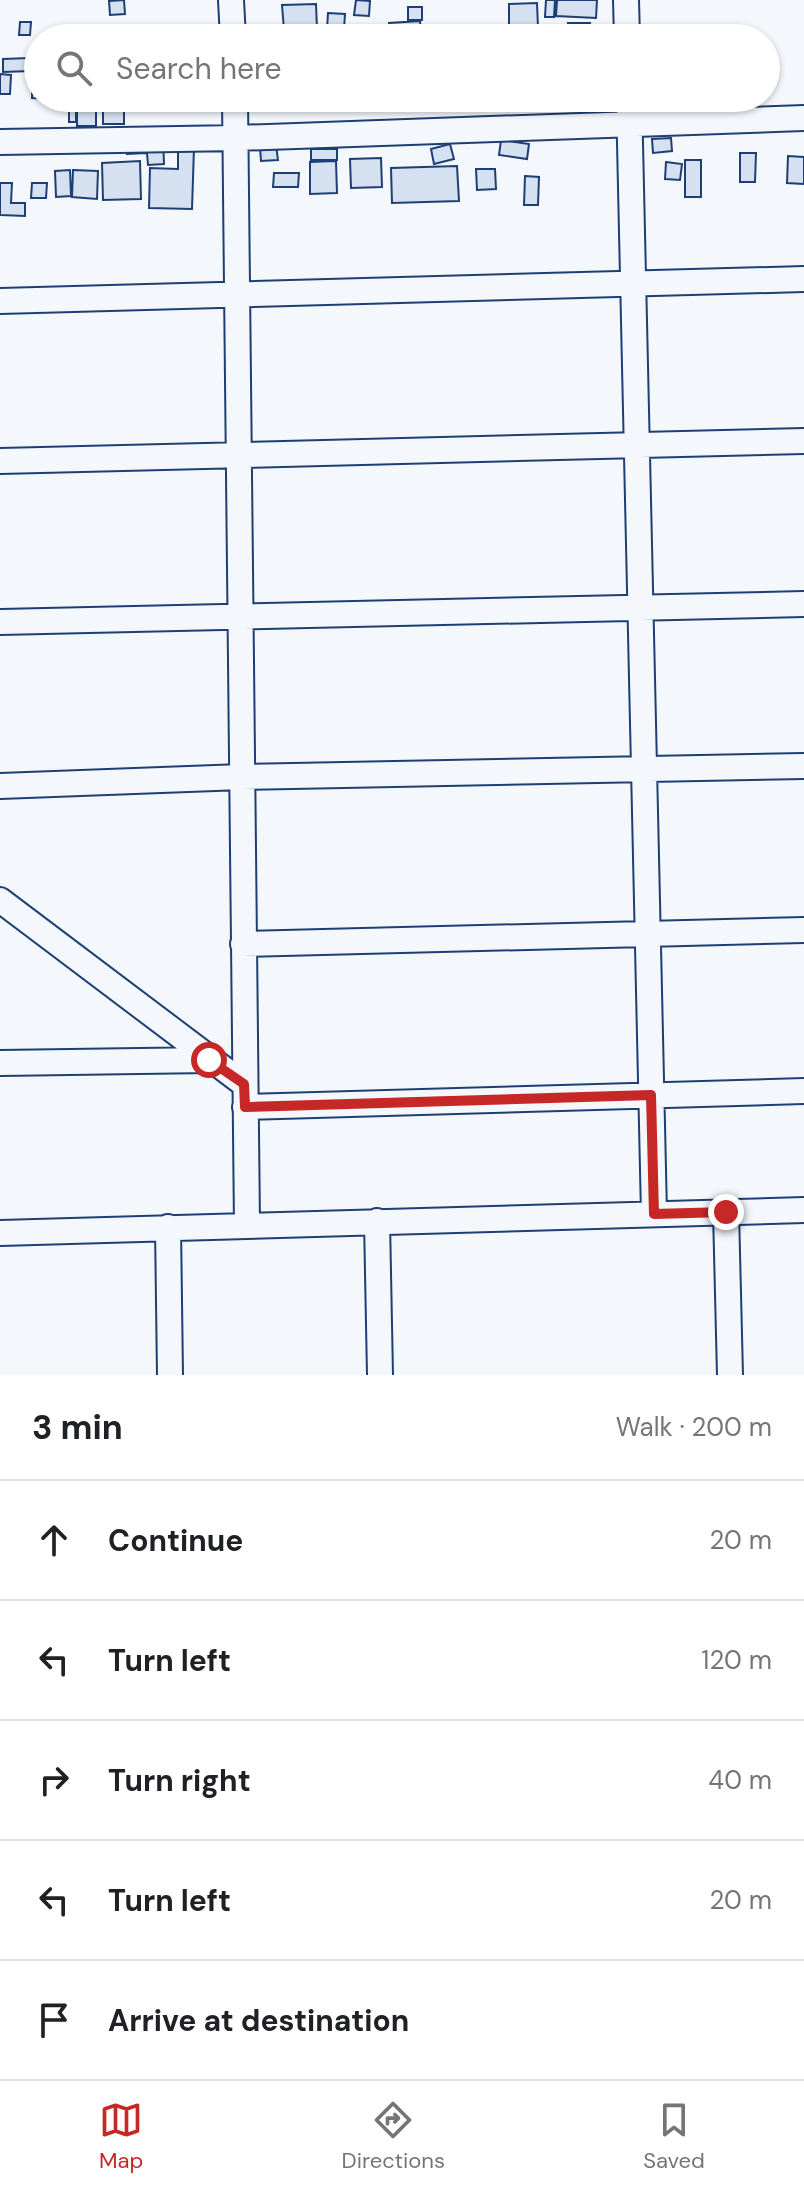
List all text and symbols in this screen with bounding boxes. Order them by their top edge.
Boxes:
search box [24,24,780,112]
icon: search [52,46,96,90]
text: Search here [116,49,282,88]
route start [191,1042,227,1078]
route end [708,1194,744,1230]
text: 3 min [32,1405,123,1450]
text: Walk · 200 m [616,1410,772,1444]
icon: ahead [32,1518,76,1562]
text: Continue [108,1521,243,1560]
text: 20 m [709,1523,772,1557]
icon: left [32,1638,76,1682]
text: Turn left [108,1641,231,1680]
text: 120 m [701,1643,772,1677]
icon: right [32,1758,76,1802]
text: Turn right [108,1761,251,1800]
text: 40 m [708,1763,772,1797]
icon: left [32,1878,76,1922]
text: Turn left [108,1881,231,1920]
text: 20 m [709,1883,772,1917]
icon: arrive [32,1998,76,2042]
text: Arrive at destination [108,2001,409,2040]
tab: Map [99,2098,143,2175]
tab: Directions [342,2098,445,2175]
tab: Saved [643,2098,705,2175]

